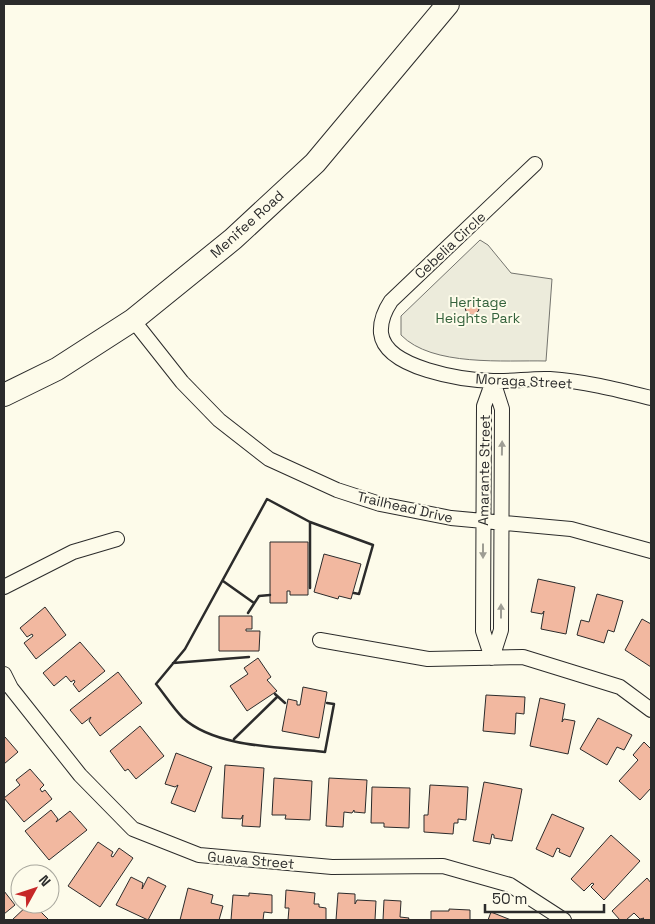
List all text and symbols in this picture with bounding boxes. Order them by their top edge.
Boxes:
street label: Menifee Road [206,186,288,262]
street label: Cebelia Circle [411,208,489,282]
park label: Heritage Heights Park [436,293,521,327]
street label: Moraga Street [475,369,573,393]
street label: Amarante Street [474,414,494,526]
one-way arrow [498,440,506,456]
street label: Trailhead Drive [355,487,455,527]
one-way arrow [479,543,487,559]
one-way arrow [497,602,505,618]
street label: Guava Street [207,847,295,873]
north arrow [10,864,60,914]
text: N [35,871,55,890]
scale bar [485,882,604,914]
text: 50 m [492,889,527,908]

